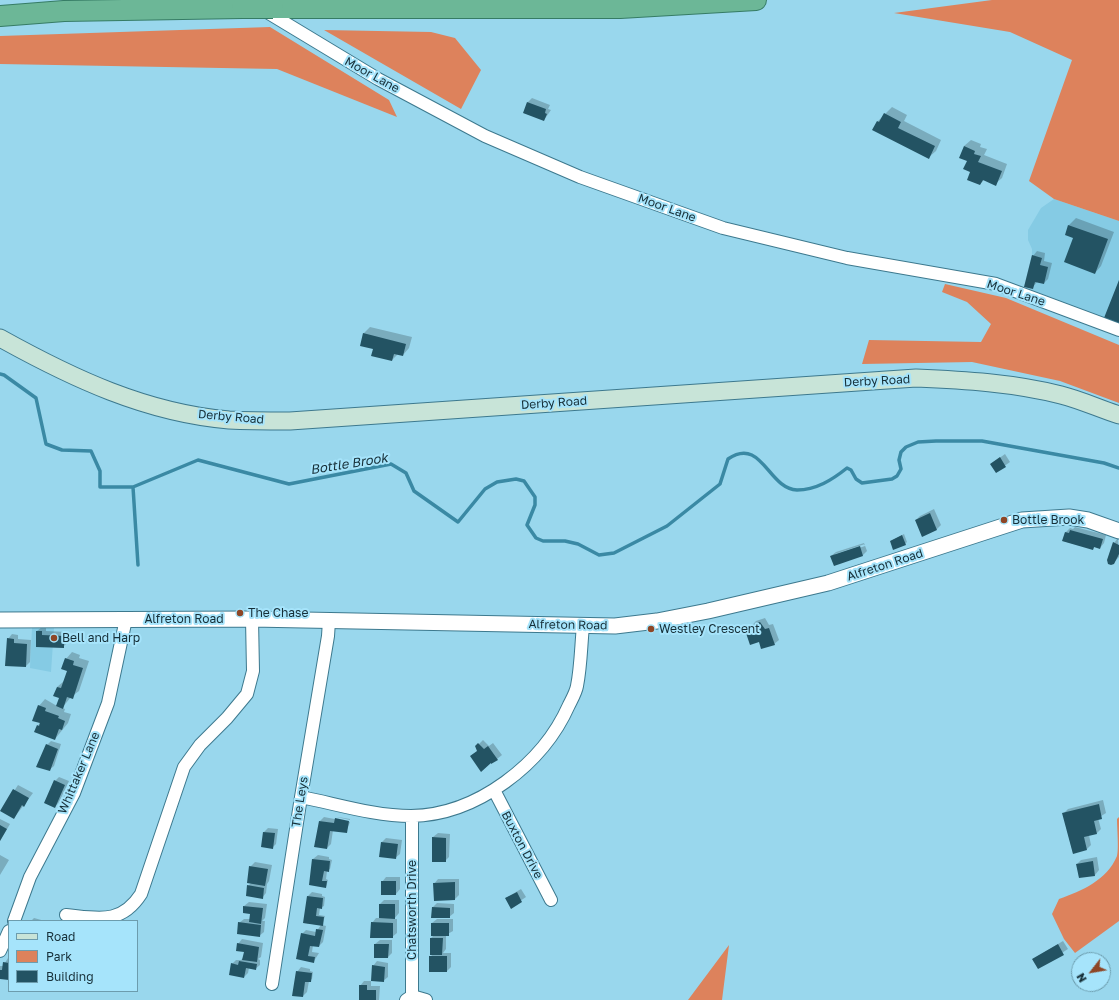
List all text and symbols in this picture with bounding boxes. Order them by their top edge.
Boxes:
street label: Moor Lane [342,54,402,96]
street label: Moor Lane [636,191,698,225]
street label: Moor Lane [985,277,1047,309]
street label: Derby Road [844,372,910,390]
street label: Derby Road [520,394,588,412]
street label: Derby Road [197,407,265,427]
water label: Bottle Brook [309,450,389,478]
place label: Bottle Brook [1012,513,1084,527]
marker: Bottle Brook [999,515,1009,525]
street label: Alfreton Road [845,546,925,584]
place label: The Chase [248,606,308,620]
marker: The Chase [235,608,245,618]
street label: Alfreton Road [144,612,224,626]
street label: Alfreton Road [528,617,608,633]
place label: Westley Crescent [659,622,760,636]
marker: Westley Crescent [646,624,656,634]
place label: Bell and Harp [62,631,140,645]
marker: Bell and Harp [49,633,59,643]
street label: Whittaker Lane [55,730,103,816]
street label: The Leys [289,776,311,828]
street label: Buxton Drive [498,809,546,881]
street label: Chatsworth Drive [405,860,419,960]
legend [8,920,138,992]
text: Road [46,929,75,944]
text: Park [46,949,72,964]
north arrow [1071,952,1111,992]
text: Building [46,969,94,984]
text: N [1073,971,1089,985]

